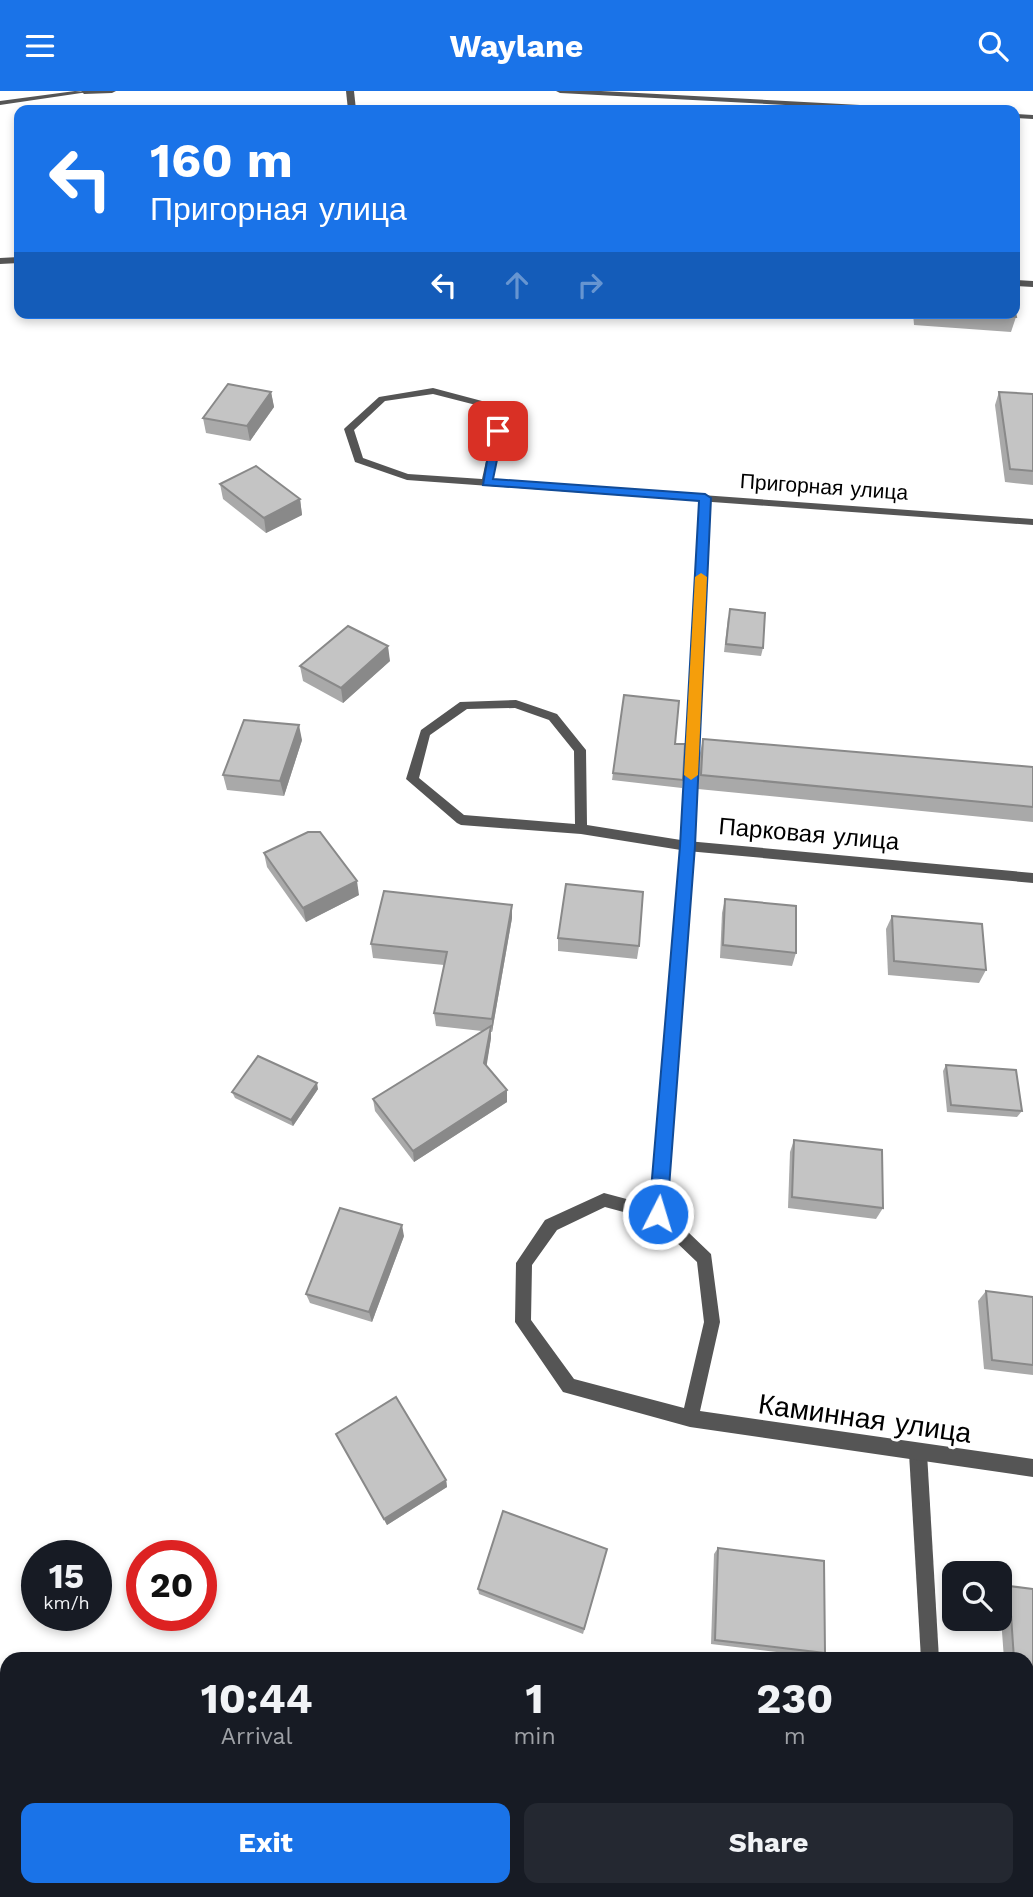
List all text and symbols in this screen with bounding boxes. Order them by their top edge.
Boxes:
icon: menu [21,27,59,65]
text: Waylane [450,27,583,65]
icon: search [974,27,1012,65]
text: 160 m [150,131,293,189]
icon: left [35,133,126,224]
text: Пригорная улица [150,190,407,228]
icon: left [425,266,463,304]
icon: ahead [498,266,536,304]
icon: right [571,266,609,304]
pin [468,401,528,461]
icon: arrive [479,412,517,450]
street label: Пригорная улица [739,468,909,505]
street label: Парковая улица [718,812,901,856]
position arrow [621,1177,695,1251]
street label: Каминная улица [756,1387,974,1450]
speed limit sign: 20 [126,1540,217,1631]
text: 15 [49,1555,84,1597]
map controls [942,1561,1012,1631]
button: search [942,1561,1012,1631]
text: km/h [43,1592,90,1613]
text: 10:44 [201,1674,313,1723]
text: 1 [525,1674,544,1723]
text: 230 [756,1674,833,1723]
text: Arrival [221,1723,293,1750]
text: min [513,1723,556,1750]
text: m [784,1723,806,1750]
button: Exit [21,1803,510,1883]
button: Share [524,1803,1013,1883]

